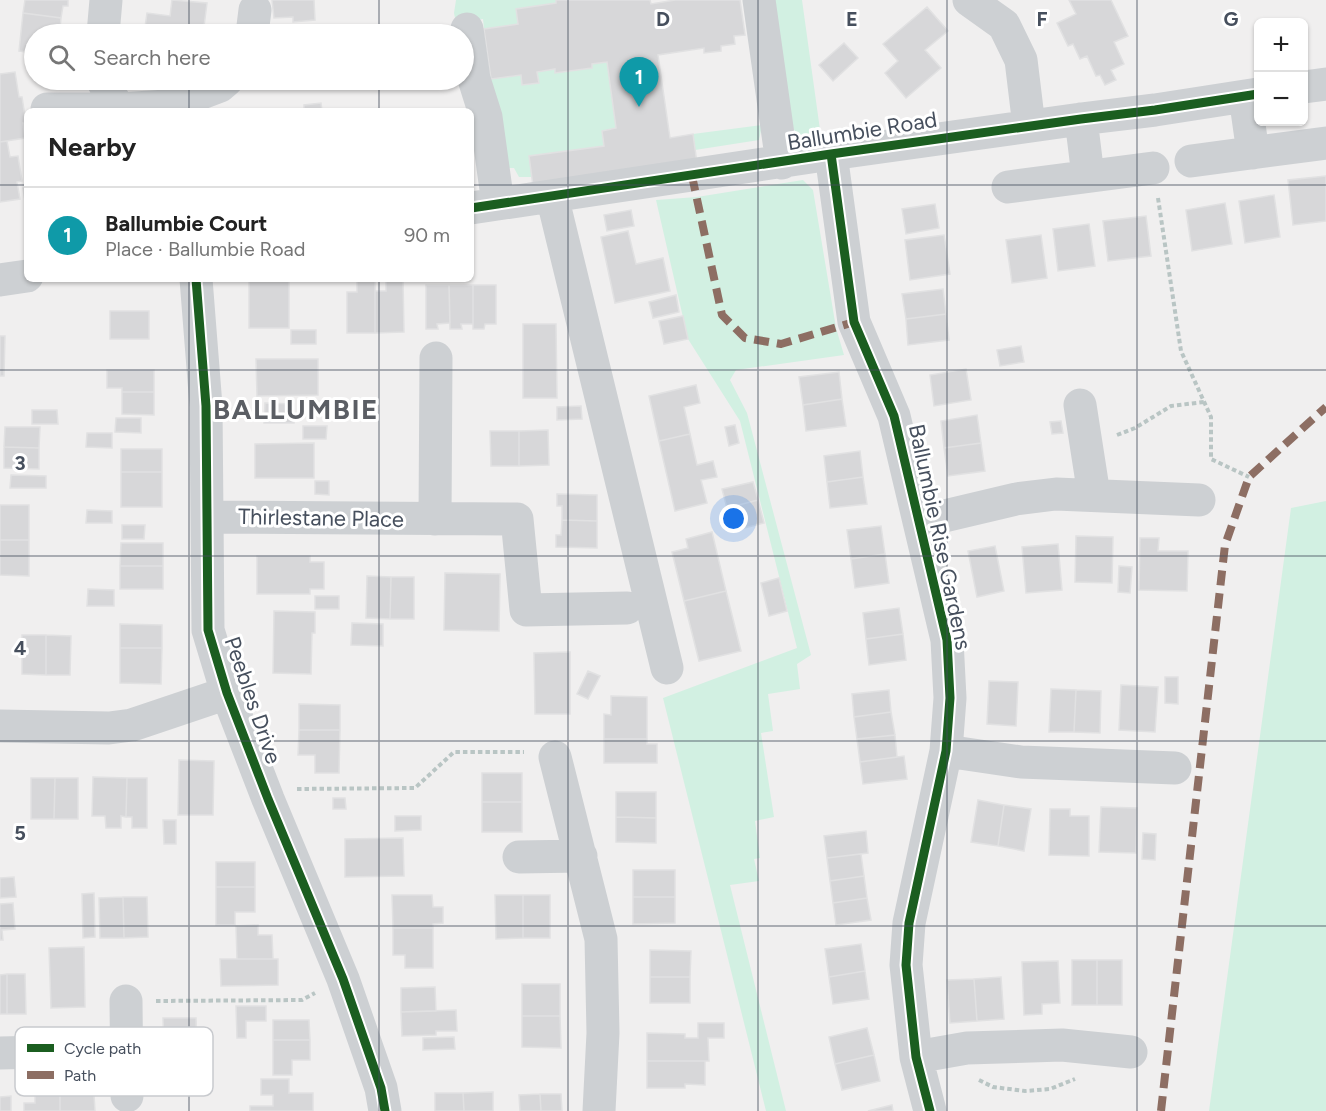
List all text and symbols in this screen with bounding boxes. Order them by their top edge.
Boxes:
text: D [656,7,670,31]
text: E [846,7,858,31]
text: F [1036,7,1048,31]
text: G [1224,7,1239,31]
map controls [1254,18,1308,126]
button: + [1254,18,1308,72]
search box [24,24,474,90]
icon: search [45,41,78,74]
text: Search here [93,44,211,71]
pin: 1 [620,57,658,107]
button: − [1254,72,1308,126]
street label: Ballumbie Road [785,106,939,156]
text: Nearby [48,131,136,163]
text: Ballumbie Court [105,210,267,237]
text: 1 [63,223,72,247]
text: 90 m [404,223,450,247]
text: Place · Ballumbie Road [105,237,306,261]
district label: BALLUMBIE [213,392,379,426]
street label: Ballumbie Rise Gardens [903,422,977,652]
text: 3 [14,451,26,475]
street label: Thirlestane Place [238,503,404,533]
your location [719,504,748,533]
street label: Peebles Drive [219,633,287,767]
text: 4 [14,636,27,660]
text: 5 [14,821,26,845]
legend [15,1027,213,1096]
text: Cycle path [64,1039,141,1058]
text: Path [64,1066,96,1085]

